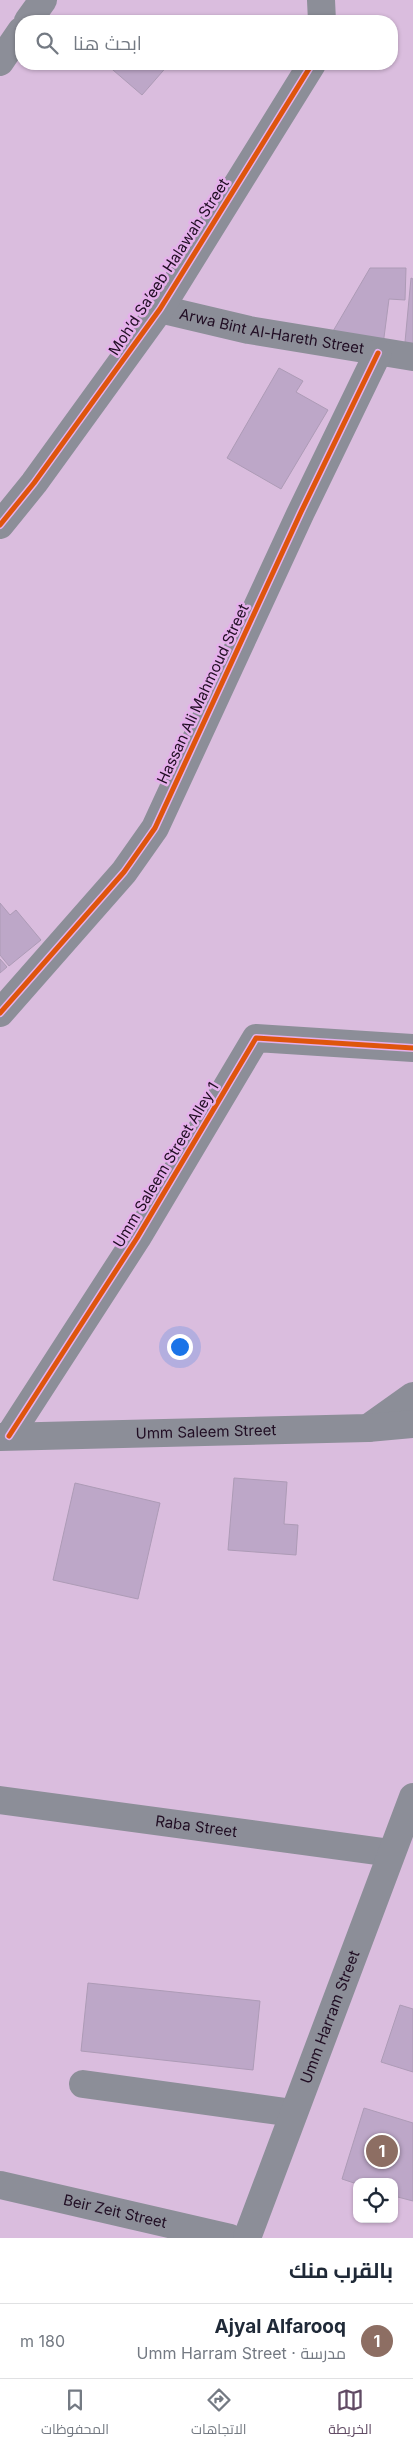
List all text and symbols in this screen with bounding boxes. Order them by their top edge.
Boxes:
search box [15,15,398,70]
icon: search [33,29,61,57]
text: ابحث هنا [73,32,142,55]
street label: Moh’d Sa’eeb Halawah Street [104,175,233,359]
street label: Arwa Bint Al-Hareth Street [178,304,366,358]
street label: Hassan Ali Mahmoud Street [152,601,253,787]
street label: Umm Saleem Street Alley 1 [109,1079,223,1251]
your location [167,1334,193,1360]
street label: Umm Saleem Street [135,1420,277,1443]
street label: Raba Street [154,1811,238,1841]
street label: Umm Harram Street [296,1948,363,2086]
pin: 1 [366,2132,398,2170]
map controls [353,2178,398,2223]
button: locate [353,2178,398,2223]
street label: Beir Zeit Street [62,2190,169,2232]
text: بالقرب منك [289,2258,393,2283]
text: Ajyal Alfarooq [215,2315,346,2338]
text: 180 m [20,2331,65,2351]
text: 1 [374,2331,380,2351]
text: مدرسة · Umm Harram Street [137,2343,346,2363]
tab: المحفوظات [41,2386,109,2442]
tab: الاتجاهات [191,2386,246,2442]
tab: الخريطة [328,2386,372,2442]

